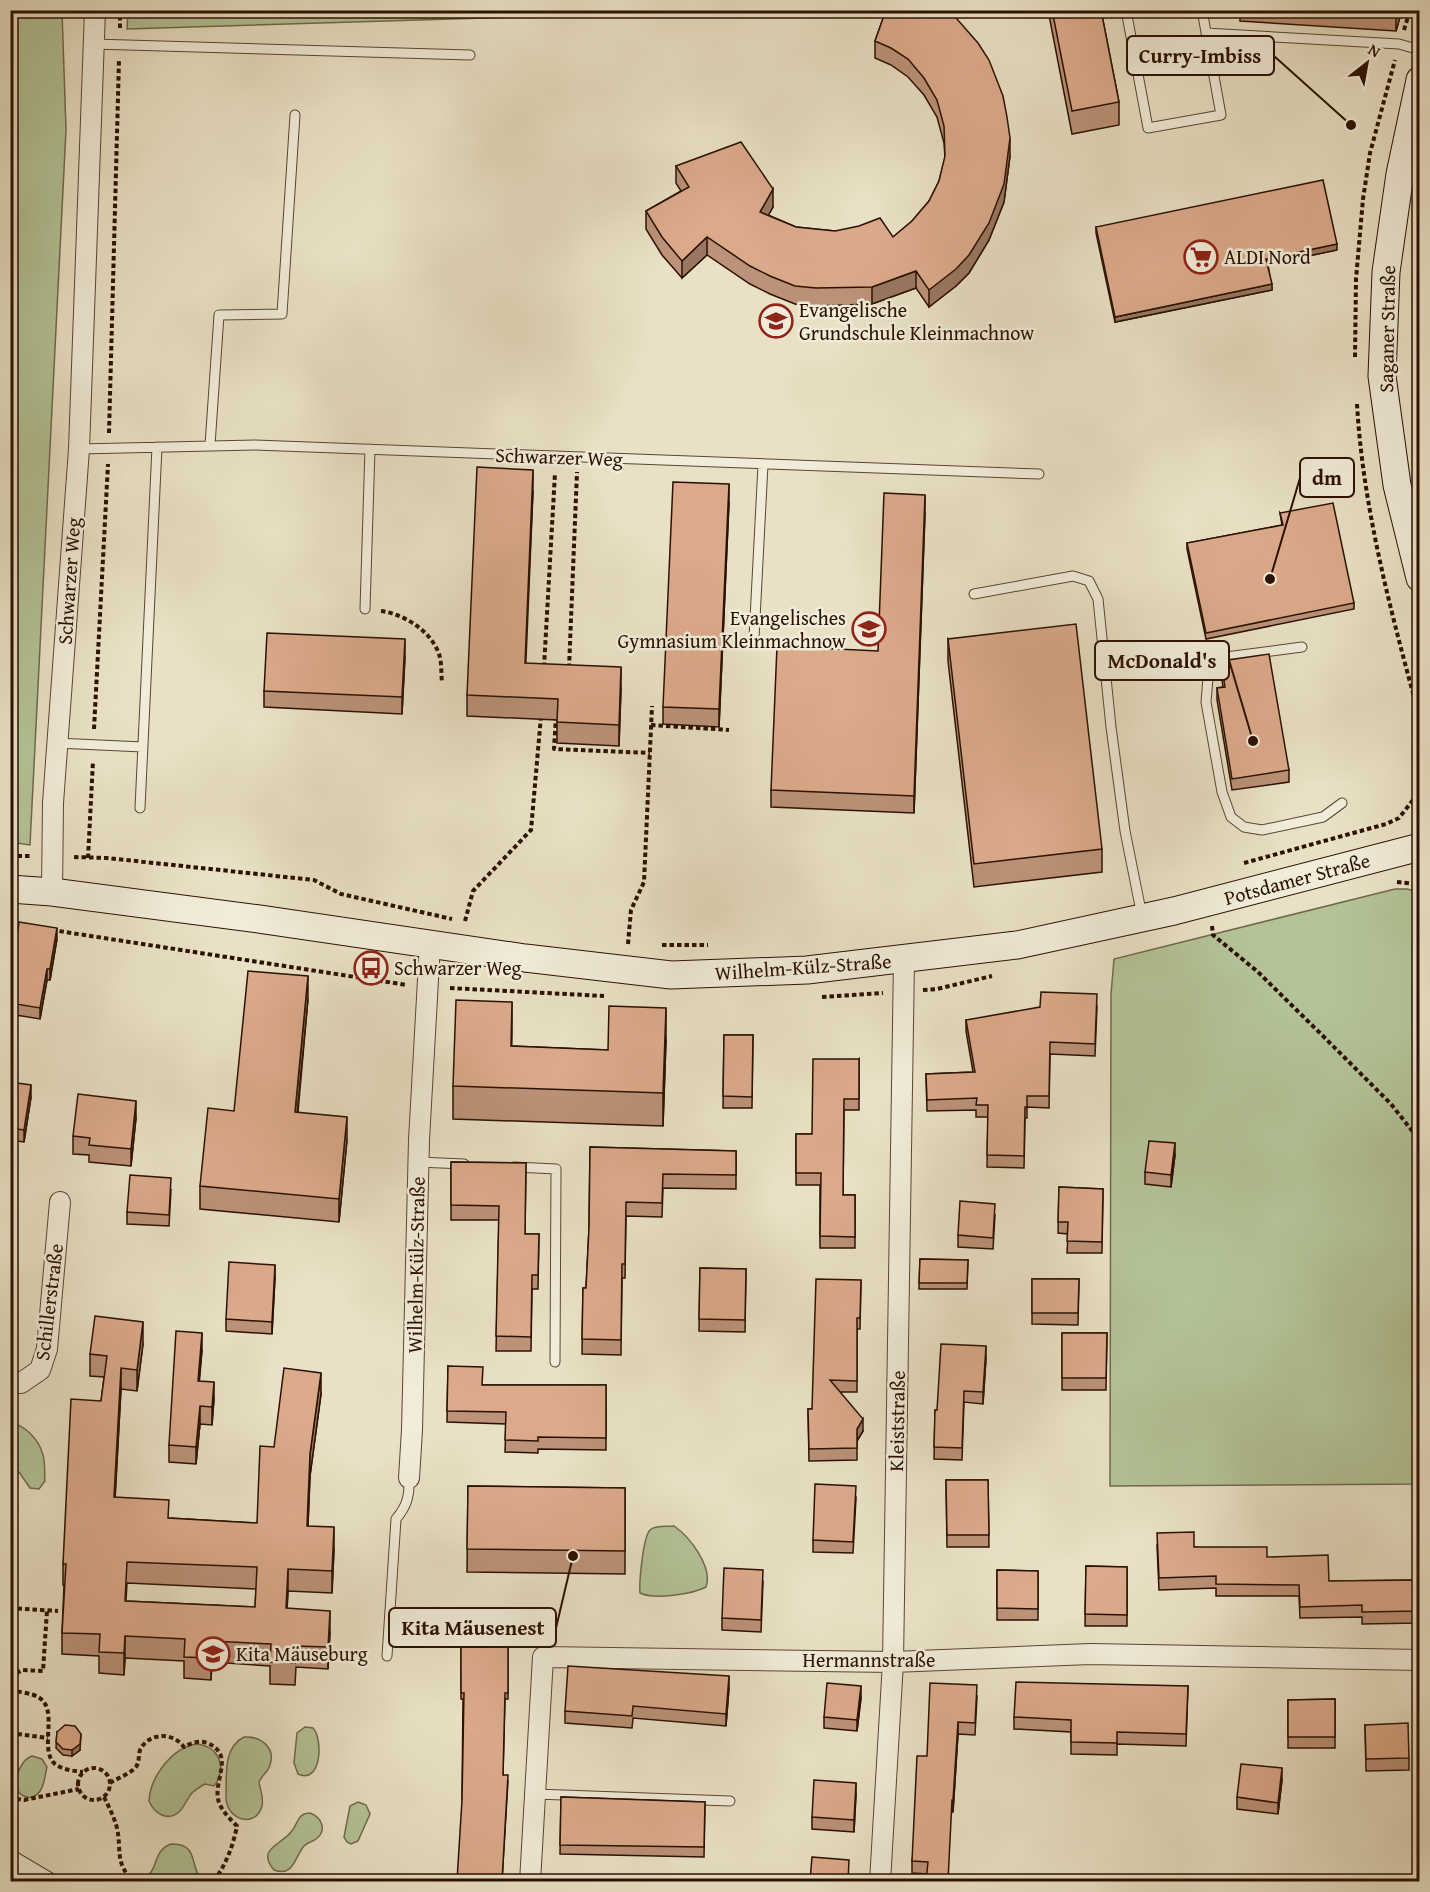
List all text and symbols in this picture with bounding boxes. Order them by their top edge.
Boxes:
north arrow [1337,33,1397,93]
callout: Curry-Imbiss [1127,36,1274,75]
text: N [1364,37,1386,63]
text: Curry-Imbiss [1139,40,1261,71]
supermarket icon: ALDI Nord [1183,239,1219,275]
place label: ALDI Nord [1224,242,1311,271]
street label: Saganer Straße [1371,265,1402,393]
place label: Evangelische Grundschule Kleinmachnow [799,295,1035,347]
school or university icon: Evangelische Grundschule Kleinmachnow [758,303,794,339]
street label: Schwarzer Weg [495,440,623,473]
callout: dm [1300,458,1354,497]
text: dm [1312,462,1342,493]
street label: Schwarzer Weg [50,516,87,646]
place label: Evangelisches Gymnasium Kleinmachnow [618,603,847,655]
school or university icon: Evangelisches Gymnasium Kleinmachnow [851,611,887,647]
callout: McDonald's [1095,641,1229,680]
text: McDonald's [1107,645,1217,676]
street label: Potsdamer Straße [1221,845,1373,912]
street label: Wilhelm-Külz-Straße [714,946,892,987]
bus stop icon: Schwarzer Weg [353,950,389,986]
place label: Schwarzer Weg [394,953,522,982]
street label: Wilhelm-Külz-Straße [399,1176,432,1354]
street label: Schillerstraße [27,1242,70,1362]
street label: Kleiststraße [881,1370,912,1472]
callout: Kita Mäusenest [389,1608,556,1647]
text: Kita Mäusenest [401,1612,545,1643]
school or university icon: Kita Mäuseburg [195,1636,231,1672]
place label: Kita Mäuseburg [236,1639,368,1668]
street label: Hermannstraße [803,1645,935,1674]

